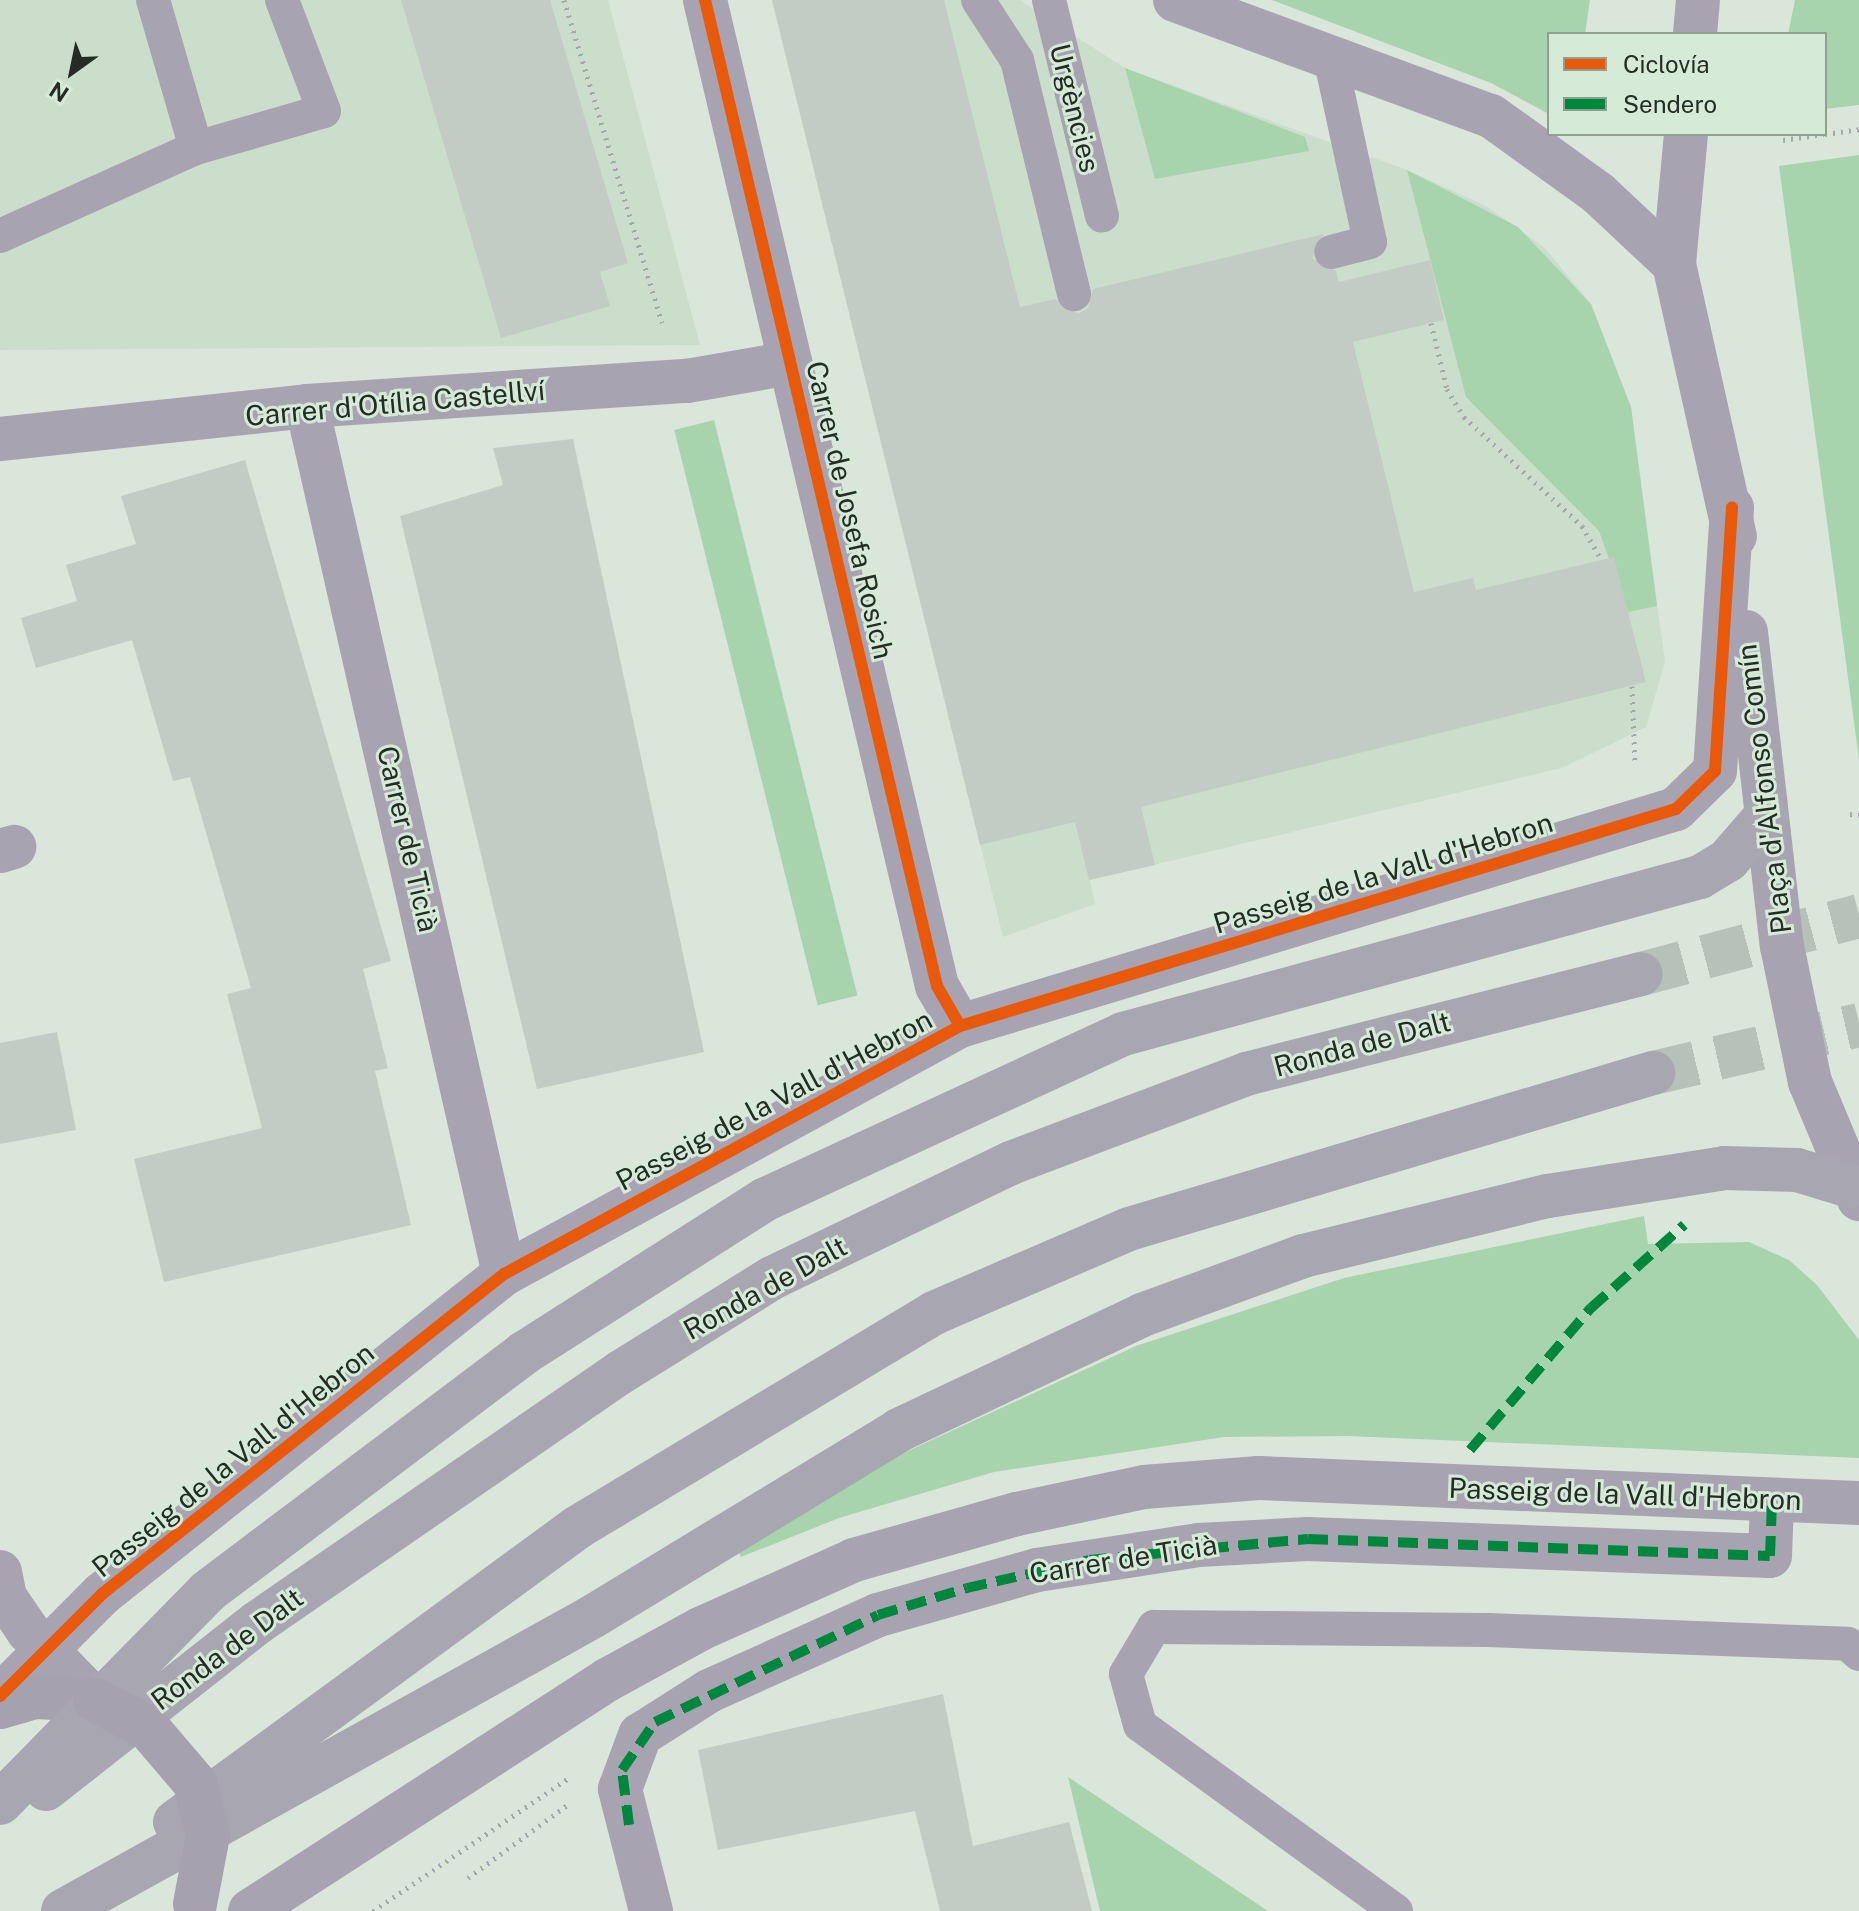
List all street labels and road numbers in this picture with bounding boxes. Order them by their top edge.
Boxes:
street label: Urgències [1043,40,1107,176]
street label: Carrer de Josefa Rosich [799,357,901,663]
street label: Carrer d'Otília Castellví [244,373,546,433]
street label: Plaça d'Alfonso Comín [1730,642,1798,936]
street label: Carrer de Ticià [370,743,446,935]
street label: Passeig de la Vall d'Hebron [1209,805,1557,941]
street label: Passeig de la Vall d'Hebron [610,1002,938,1198]
street label: Ronda de Dalt [1270,1004,1454,1084]
street label: Ronda de Dalt [677,1229,853,1347]
street label: Passeig de la Vall d'Hebron [85,1335,381,1585]
street label: Passeig de la Vall d'Hebron [1447,1471,1803,1517]
street label: Carrer de Ticià [1026,1528,1220,1590]
street label: Ronda de Dalt [144,1581,310,1717]

